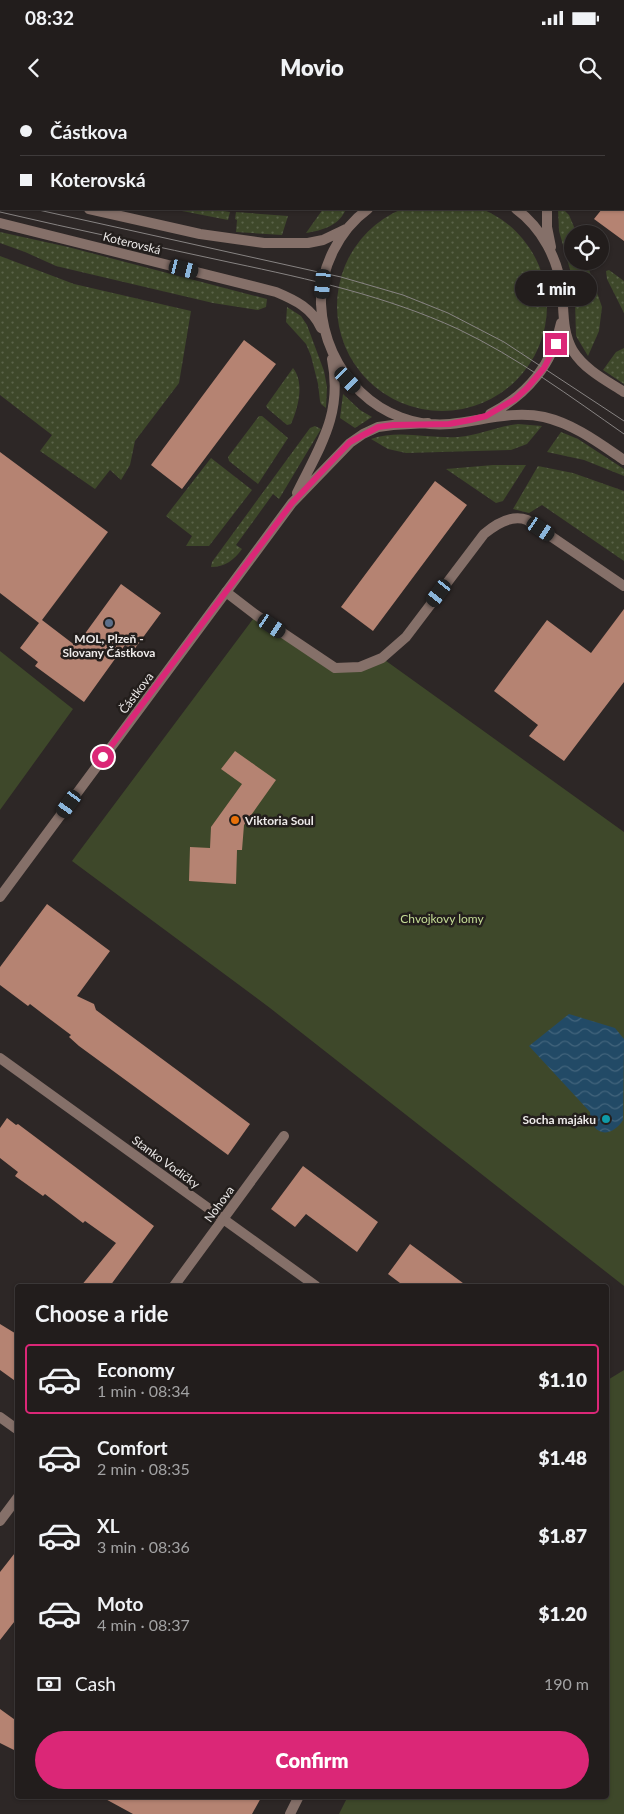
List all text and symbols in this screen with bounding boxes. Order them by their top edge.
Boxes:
text: 08:32 [25,6,74,29]
icon: back [20,54,48,82]
text: Movio [280,54,344,81]
icon: search [576,54,604,82]
text: Částkova [50,120,127,143]
text: Koterovská [50,168,146,191]
map controls [564,225,609,270]
button: locate [564,225,609,270]
street label: Koterovská [102,229,162,257]
car [167,258,200,280]
car [314,268,331,300]
callout: 1 min [515,272,597,306]
text: 1 min [536,279,576,298]
route end [545,333,567,355]
car [332,364,363,396]
car [524,514,557,544]
car [423,577,454,609]
car [255,611,288,641]
marker: MOL, Plzeň - Slovany Částkova [103,617,115,629]
place label: MOL, Plzeň - Slovany Částkova [63,631,155,660]
street label: Částkova [116,669,156,717]
route start [92,746,114,768]
car [54,787,83,821]
place label: Viktoria Soul [244,813,314,828]
marker: Viktoria Soul [229,814,241,826]
park label: Chvojkovy lomy [400,911,485,926]
place label: Socha majáku [523,1112,596,1127]
marker: Socha majáku [600,1113,612,1125]
street label: Stanko Vodičky [129,1132,203,1192]
street label: Nohova [201,1183,237,1225]
text: Choose a ride [35,1300,169,1327]
icon: car [37,1357,82,1402]
text: Economy [97,1358,175,1381]
text: $1.10 [538,1368,587,1391]
text: 1 min · 08:34 [97,1381,190,1400]
icon: car [37,1435,82,1480]
text: Comfort [97,1436,168,1459]
text: $1.48 [538,1446,587,1469]
text: 2 min · 08:35 [97,1459,190,1478]
icon: car [37,1513,82,1558]
text: XL [97,1514,120,1537]
text: $1.87 [538,1524,587,1547]
text: 3 min · 08:36 [97,1537,190,1556]
icon: car [37,1591,82,1636]
text: Moto [97,1592,143,1615]
text: $1.20 [538,1602,587,1625]
text: 4 min · 08:37 [97,1615,190,1634]
icon: cash [35,1670,63,1698]
text: Cash [75,1672,116,1695]
text: 190 m [544,1674,589,1693]
button: Confirm [35,1731,589,1789]

